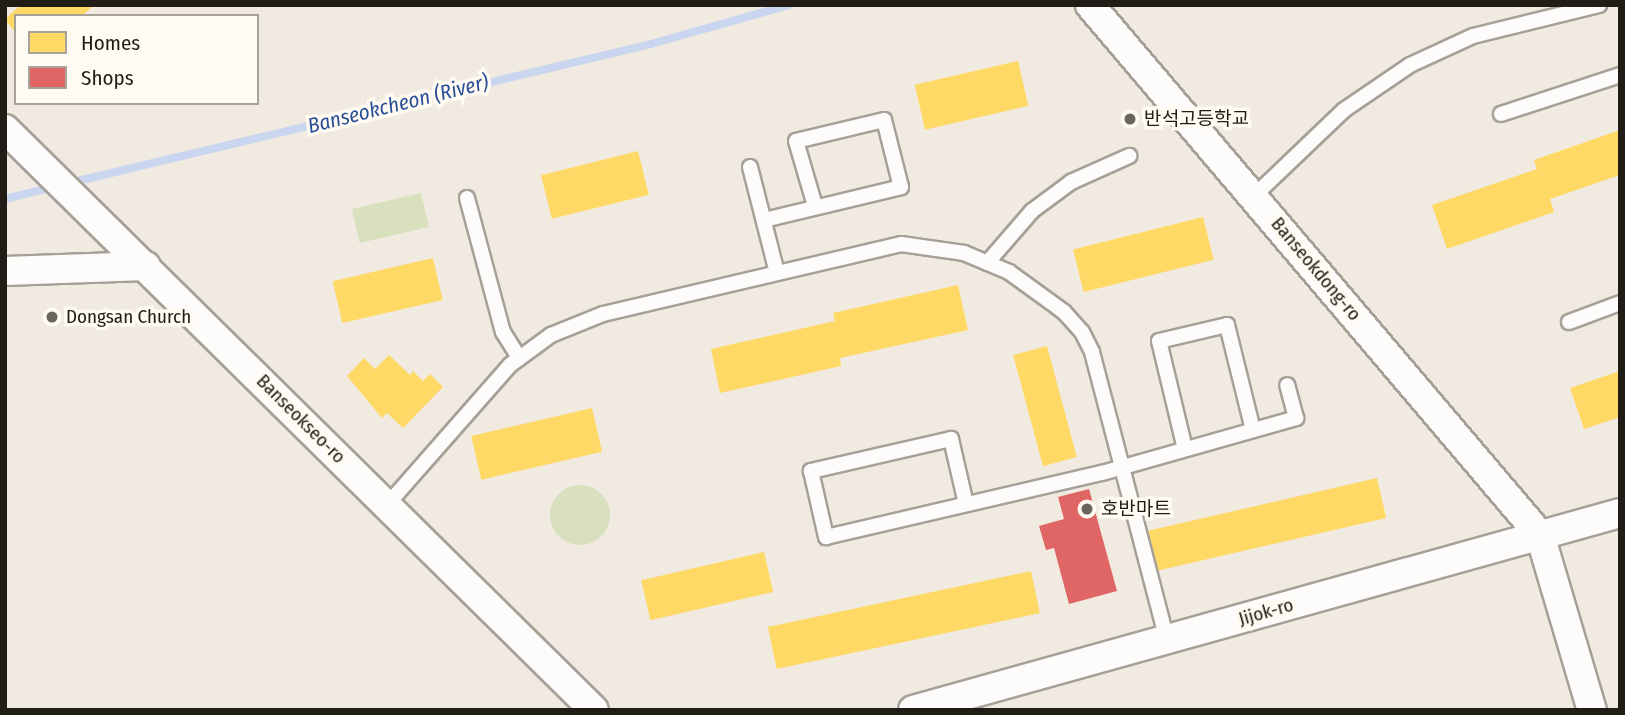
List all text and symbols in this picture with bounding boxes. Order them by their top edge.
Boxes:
legend [14,14,259,105]
text: Homes [81,30,140,56]
text: Shops [81,65,134,91]
water label: Banseokcheon (River) [305,69,491,139]
place label: 반석고등학교 [1144,108,1249,130]
marker: 반석고등학교 [1122,111,1138,127]
street label: Banseokdong-ro [1266,213,1366,325]
place label: Dongsan Church [66,306,191,328]
marker: Dongsan Church [44,309,60,325]
street label: Banseokseo-ro [252,370,350,468]
place label: 호반마트 [1101,498,1171,520]
marker: 호반마트 [1079,501,1095,517]
street label: Jijok-ro [1236,593,1296,631]

